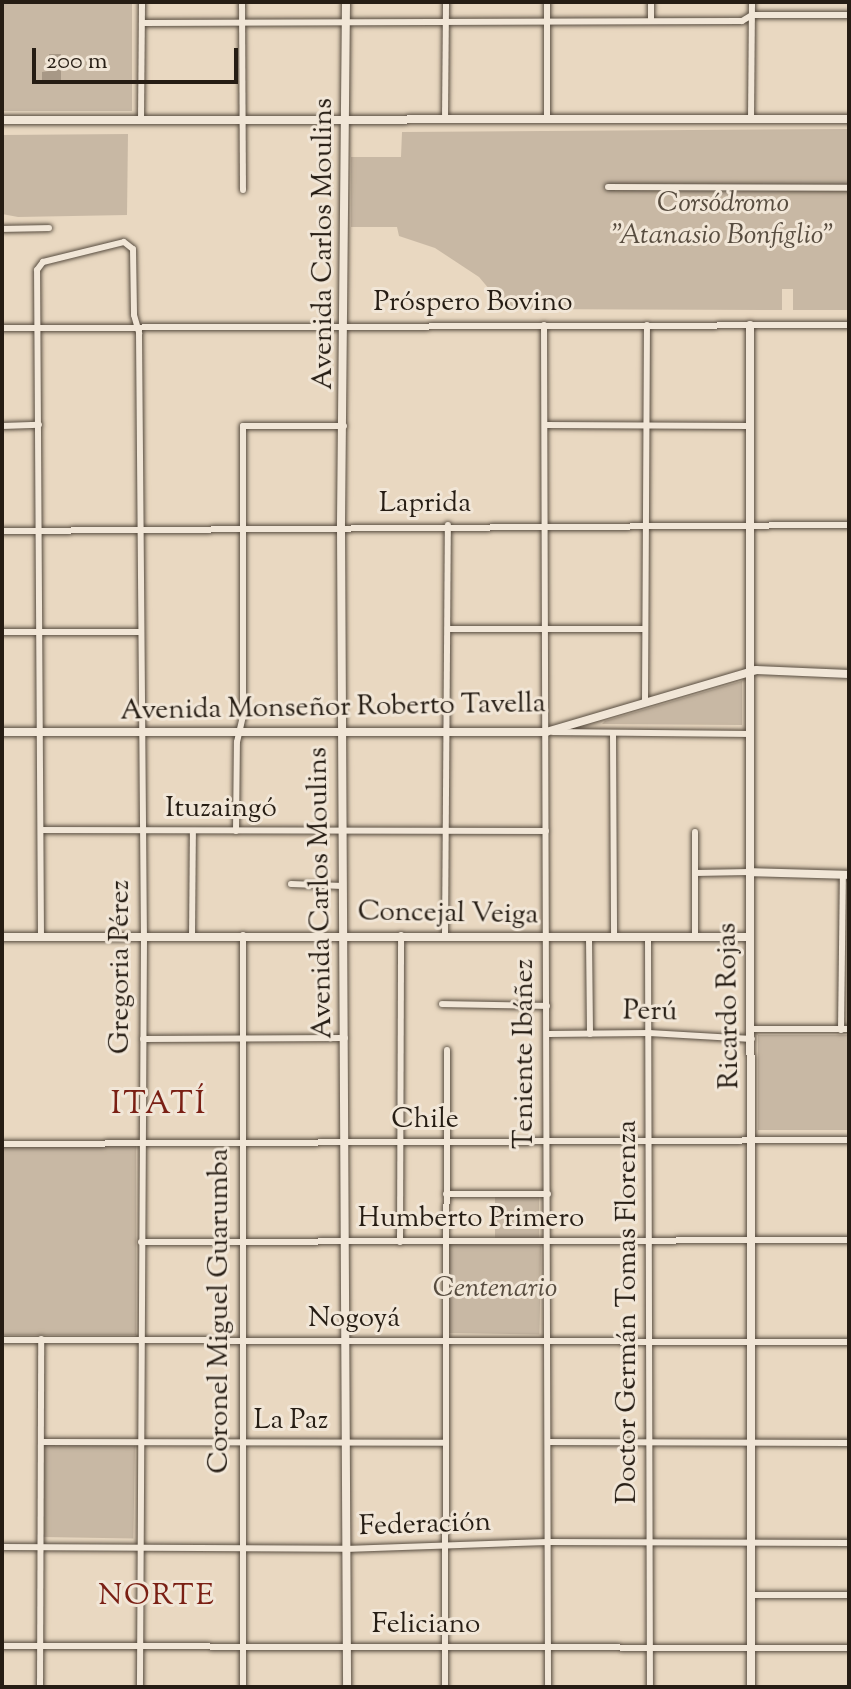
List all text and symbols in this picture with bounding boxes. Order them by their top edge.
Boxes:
scale bar [36,32,242,82]
text: 200 m [46,45,108,79]
street label: Avenida Carlos Moulins [307,98,341,390]
park label: Corsódromo "Atanasio Bonfiglio" [612,187,834,253]
street label: Próspero Bovino [374,286,572,320]
street label: Laprida [379,487,471,521]
street label: Avenida Monseñor Roberto Tavella [120,687,546,729]
street label: Avenida Carlos Moulins [302,747,340,1039]
street label: Ituzaingó [165,792,277,826]
street label: Gregoria Pérez [104,880,138,1054]
street label: Concejal Veiga [357,896,539,932]
street label: Ricardo Rojas [711,922,747,1090]
street label: Teniente Ibáñez [508,959,542,1149]
street label: Perú [623,995,677,1029]
district label: ITATÍ [111,1086,207,1124]
street label: Chile [391,1103,459,1137]
street label: Doctor Germán Tomas Florenza [611,1120,645,1504]
street label: Coronel Miguel Guarumba [203,1148,237,1474]
street label: Humberto Primero [358,1202,584,1236]
park label: Centenario [433,1272,557,1306]
street label: Nogoyá [308,1302,400,1336]
street label: La Paz [254,1404,328,1438]
street label: Federación [358,1506,492,1544]
district label: NORTE [98,1579,216,1615]
street label: Feliciano [372,1608,480,1642]

